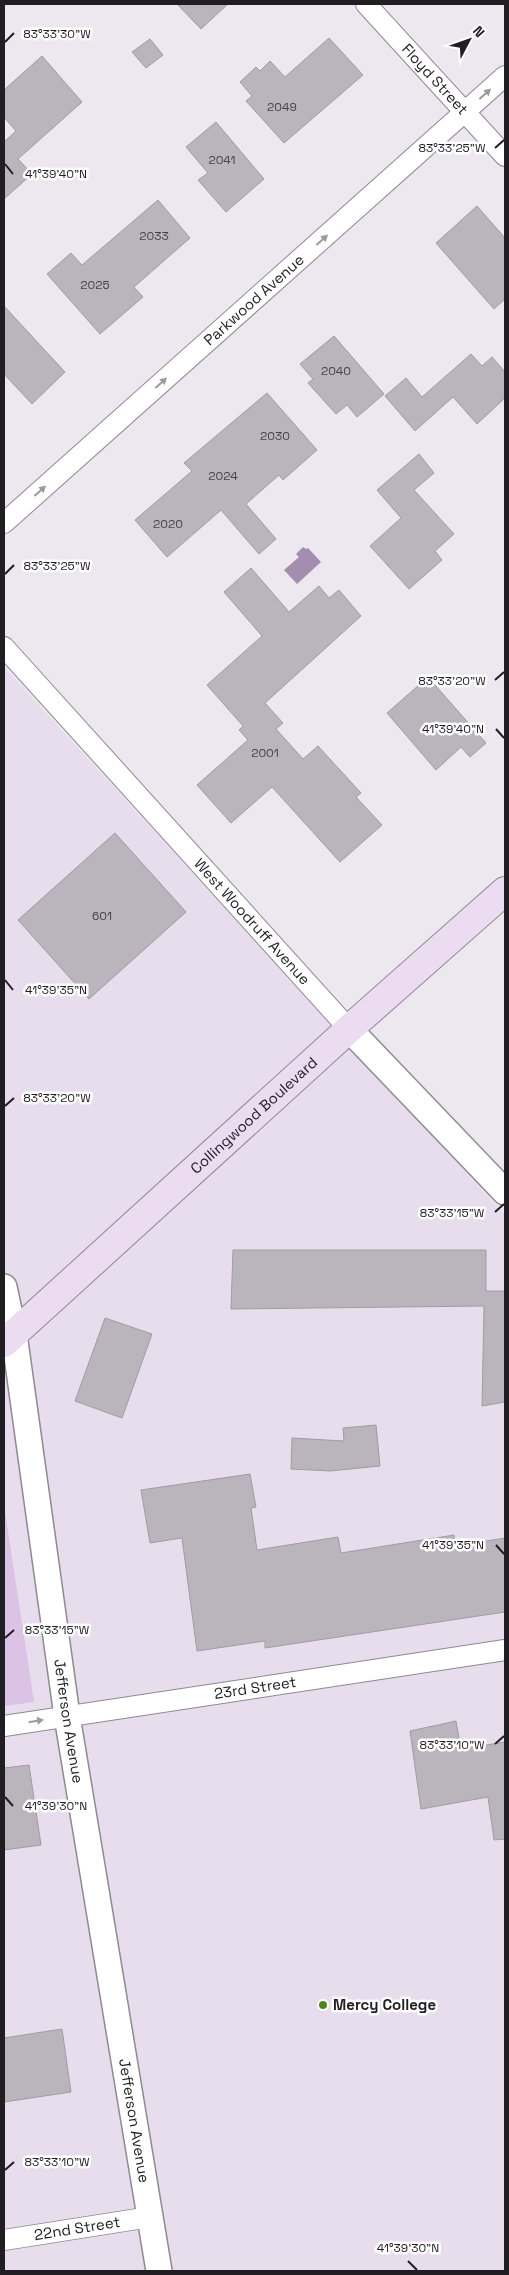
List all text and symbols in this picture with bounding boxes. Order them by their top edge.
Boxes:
north arrow [444,15,494,65]
text: N [469,22,489,41]
text: 83°33'30"W [23,26,91,42]
street label: Floyd Street [398,39,473,119]
one-way arrow [479,88,491,100]
house number: 2049 [267,99,297,115]
text: 83°33'25"W [419,140,486,156]
house number: 2041 [208,152,236,168]
text: 41°39'40"N [25,166,87,182]
house number: 2033 [139,228,169,244]
one-way arrow [315,234,328,245]
street label: Parkwood Avenue [200,250,308,349]
house number: 2025 [80,277,110,293]
house number: 2040 [321,363,351,379]
one-way arrow [155,377,167,389]
house number: 2030 [260,428,290,444]
house number: 2024 [208,468,238,484]
one-way arrow [34,485,46,497]
house number: 2020 [153,516,183,532]
text: 83°33'25"W [24,558,91,574]
text: 83°33'20"W [418,673,486,689]
text: 41°39'40"N [422,721,484,737]
house number: 2001 [251,745,279,761]
street label: West Woodruff Avenue [190,854,315,989]
house number: 601 [92,908,112,924]
text: 41°39'35"N [25,982,87,998]
street label: Collingwood Boulevard [186,1053,321,1178]
text: 83°33'20"W [23,1090,91,1106]
text: 83°33'15"W [420,1205,485,1221]
text: 41°39'35"N [422,1537,484,1553]
text: 83°33'15"W [25,1622,90,1638]
street label: Jefferson Avenue [50,1658,88,1785]
street label: 23rd Street [213,1672,298,1703]
one-way arrow [28,1717,44,1725]
text: 83°33'10"W [419,1737,485,1753]
text: 41°39'30"N [25,1798,87,1814]
place label: Mercy College [333,1995,436,2014]
marker: Mercy College [317,1999,329,2011]
street label: Jefferson Avenue [115,2057,154,2184]
text: 83°33'10"W [24,2154,90,2170]
street label: 22nd Street [33,2212,121,2244]
text: 41°39'30"N [377,2240,439,2256]

